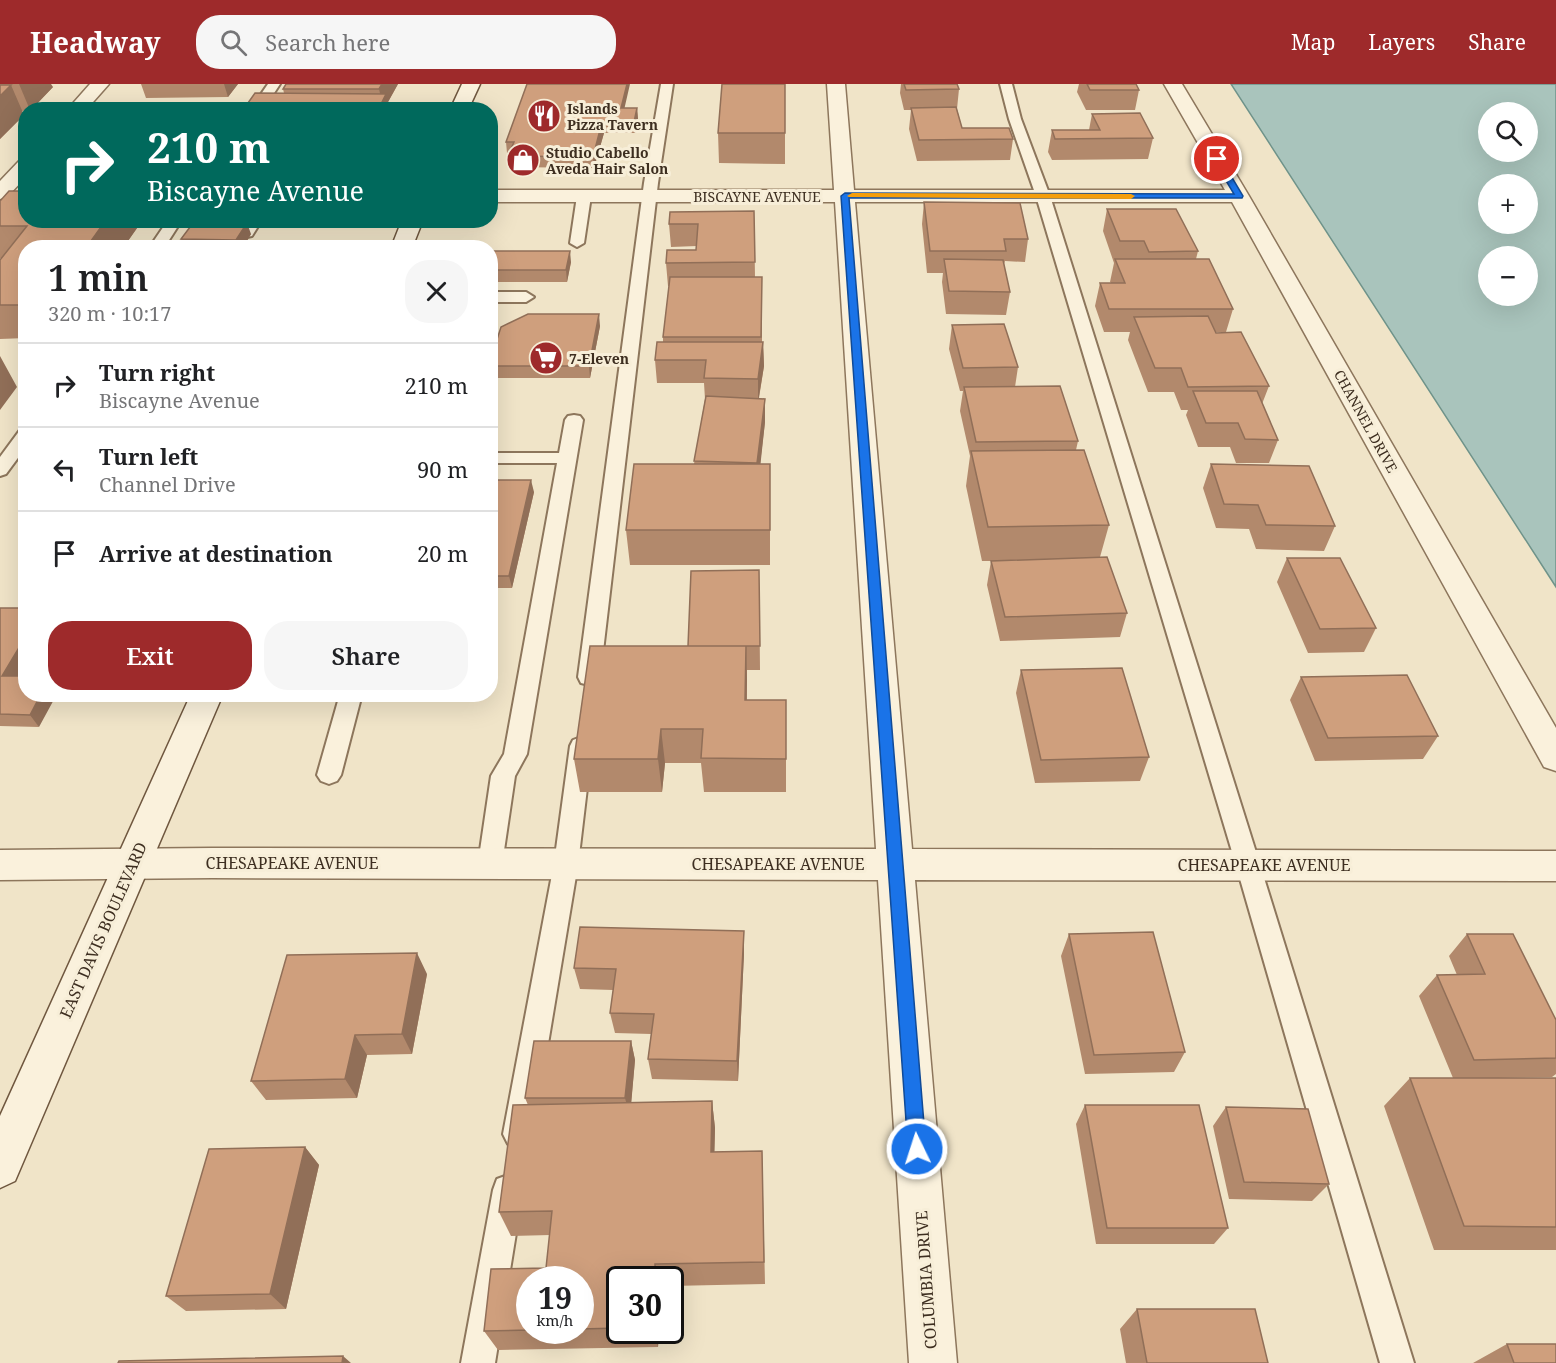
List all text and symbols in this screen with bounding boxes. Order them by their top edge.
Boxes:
search box [196,15,616,69]
text: Headway [30,23,160,61]
icon: search [217,26,250,59]
text: Search here [265,27,390,57]
text: Map [1291,28,1335,56]
text: Layers [1368,28,1435,56]
text: Share [1468,28,1526,56]
restaurant icon: Islands Pizza Tavern [526,98,562,134]
place label: Islands Pizza Tavern [567,99,658,134]
map controls [1478,102,1538,306]
button: search [1478,102,1538,162]
text: 210 m [147,118,271,175]
icon: right [48,126,126,204]
pin [1191,133,1242,184]
shop icon: Studio Cabello Aveda Hair Salon [505,142,541,178]
icon: arrive [1200,142,1233,175]
place label: Studio Cabello Aveda Hair Salon [546,143,668,178]
text: Biscayne Avenue [147,172,364,209]
button: + [1478,174,1538,234]
street label: BISCAYNE AVENUE [693,187,821,206]
button: − [1478,246,1538,306]
text: 1 min [48,253,149,302]
button: close [405,260,468,323]
text: 320 m · 10:17 [48,300,171,327]
supermarket icon: 7-Eleven [528,340,564,376]
place label: 7-Eleven [569,349,629,368]
text: Turn right [99,357,215,387]
street label: CHANNEL DRIVE [1330,366,1402,476]
icon: right [48,369,81,402]
text: 210 m [405,370,468,400]
text: Biscayne Avenue [99,387,260,414]
text: Turn left [99,441,198,471]
icon: left [48,453,81,486]
text: 90 m [417,454,468,484]
text: Channel Drive [99,471,236,498]
icon: arrive [48,537,81,570]
text: Arrive at destination [99,538,333,568]
text: 20 m [417,538,468,568]
button: Exit [48,621,252,690]
button: Share [264,621,468,690]
street label: EAST DAVIS BOULEVARD [54,838,152,1022]
street label: CHESAPEAKE AVENUE [206,852,378,874]
street label: CHESAPEAKE AVENUE [692,853,864,875]
street label: CHESAPEAKE AVENUE [1178,854,1350,876]
position arrow [885,1117,949,1181]
street label: COLUMBIA DRIVE [910,1210,942,1350]
speed limit sign: 30 [606,1266,684,1344]
text: 19 [538,1277,572,1318]
text: km/h [537,1310,573,1330]

